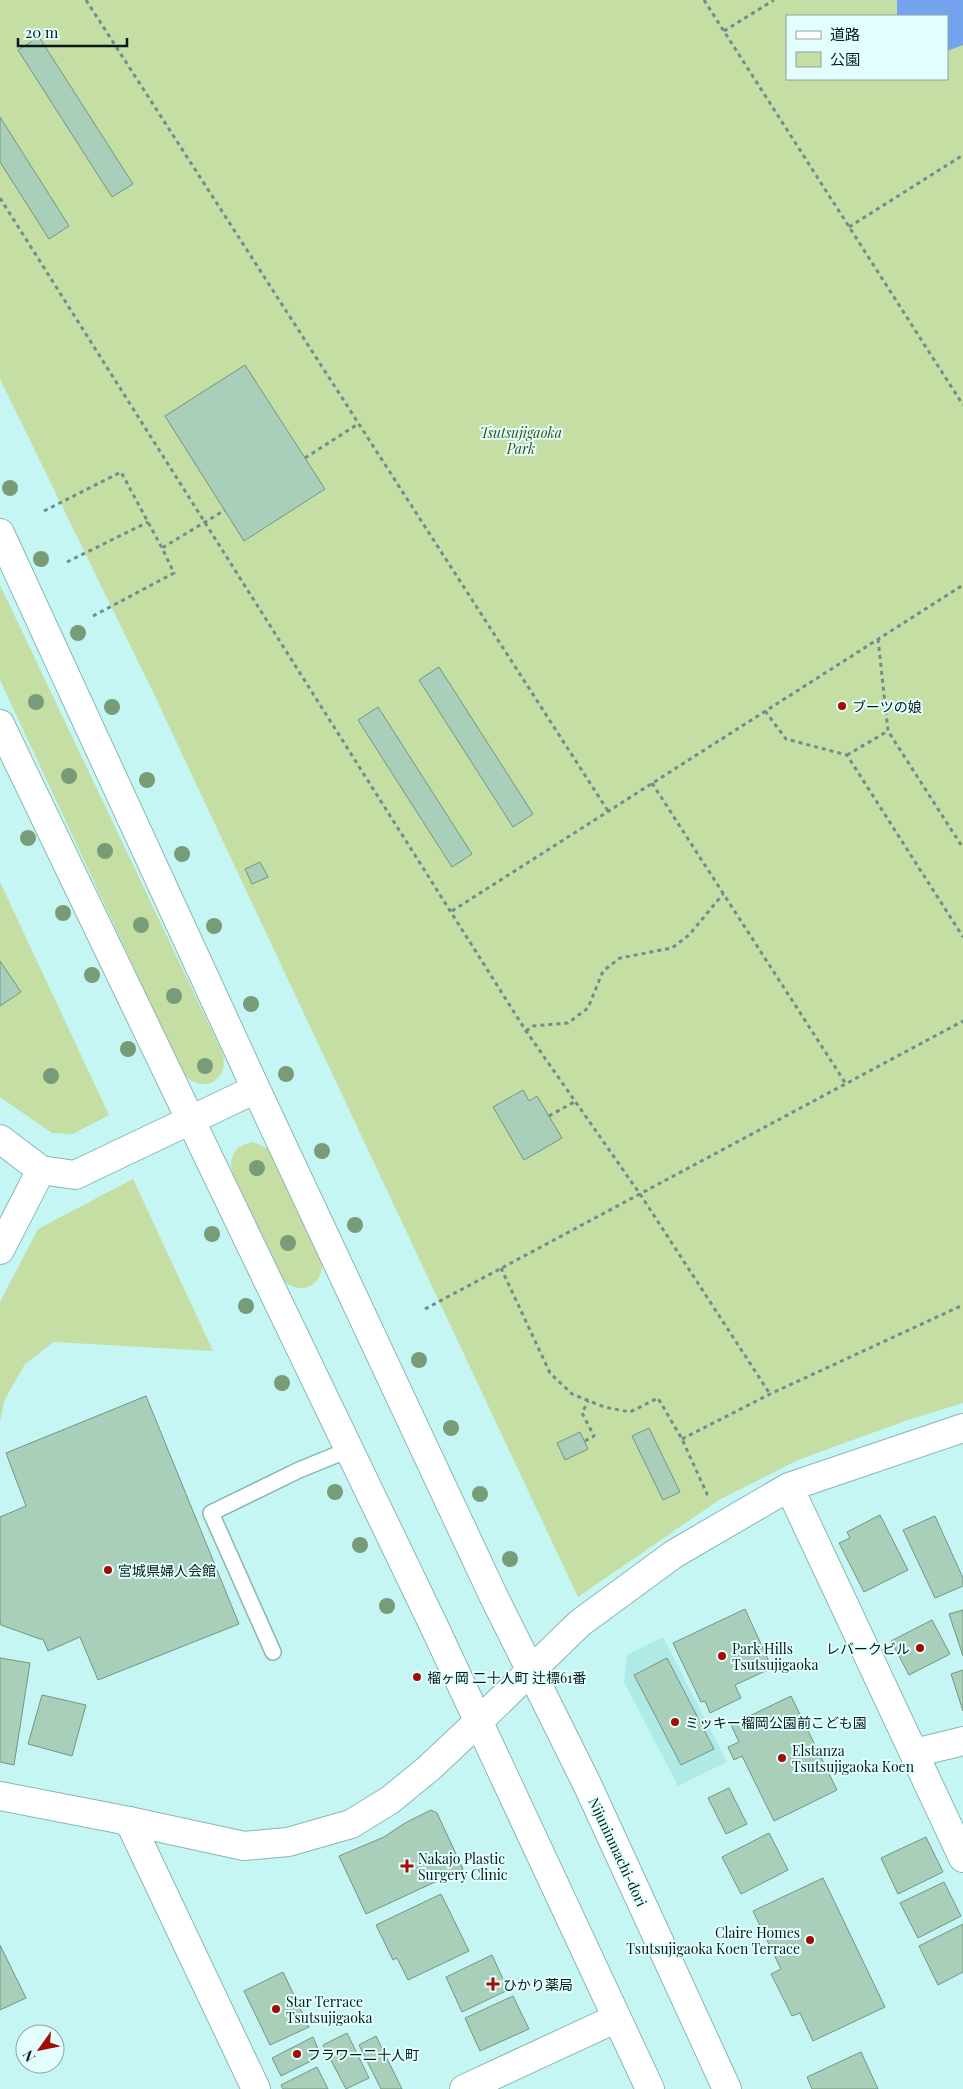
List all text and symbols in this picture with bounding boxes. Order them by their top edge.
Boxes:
scale bar [18,15,126,47]
legend [786,15,948,80]
text: 20 m [25,22,59,42]
text: 道路 [830,24,860,44]
text: 公園 [830,49,860,69]
park label: Tsutsujigaoka Park [480,423,562,458]
place label: ブーツの娘 [852,697,922,716]
marker: ブーツの娘 [836,700,848,712]
place label: 宮城県婦人会館 [118,1561,216,1580]
marker: 宮城県婦人会館 [102,1564,114,1576]
place label: Park Hills Tsutsujigaoka [732,1639,818,1674]
place label: レバークビル [826,1639,910,1658]
marker: レバークビル [914,1642,926,1654]
marker: Park Hills Tsutsujigaoka [716,1650,728,1662]
place label: 榴ヶ岡 二十人町 辻標61番 [427,1668,586,1687]
marker: 榴ヶ岡 二十人町 辻標61番 [411,1671,423,1683]
place label: ミッキー榴岡公園前こども園 [685,1713,867,1732]
marker: ミッキー榴岡公園前こども園 [669,1716,681,1728]
place label: Elstanza Tsutsujigaoka Koen [792,1741,915,1776]
marker: Elstanza Tsutsujigaoka Koen [776,1752,788,1764]
street label: Nijuninmachi-dori [584,1795,652,1909]
place label: Nakajo Plastic Surgery Clinic [418,1849,508,1884]
marker: Nakajo Plastic Surgery Clinic [400,1859,414,1873]
place label: Claire Homes Tsutsujigaoka Koen Terrace [626,1923,800,1958]
marker: Claire Homes Tsutsujigaoka Koen Terrace [804,1934,816,1946]
place label: ひかり薬局 [503,1975,573,1994]
marker: ひかり薬局 [487,1978,499,1990]
place label: Star Terrace Tsutsujigaoka [286,1992,372,2027]
marker: Star Terrace Tsutsujigaoka [270,2003,282,2015]
north arrow [15,2024,65,2074]
place label: フラワー二十人町 [307,2045,419,2064]
text: N [18,2047,39,2066]
marker: フラワー二十人町 [291,2048,303,2060]

